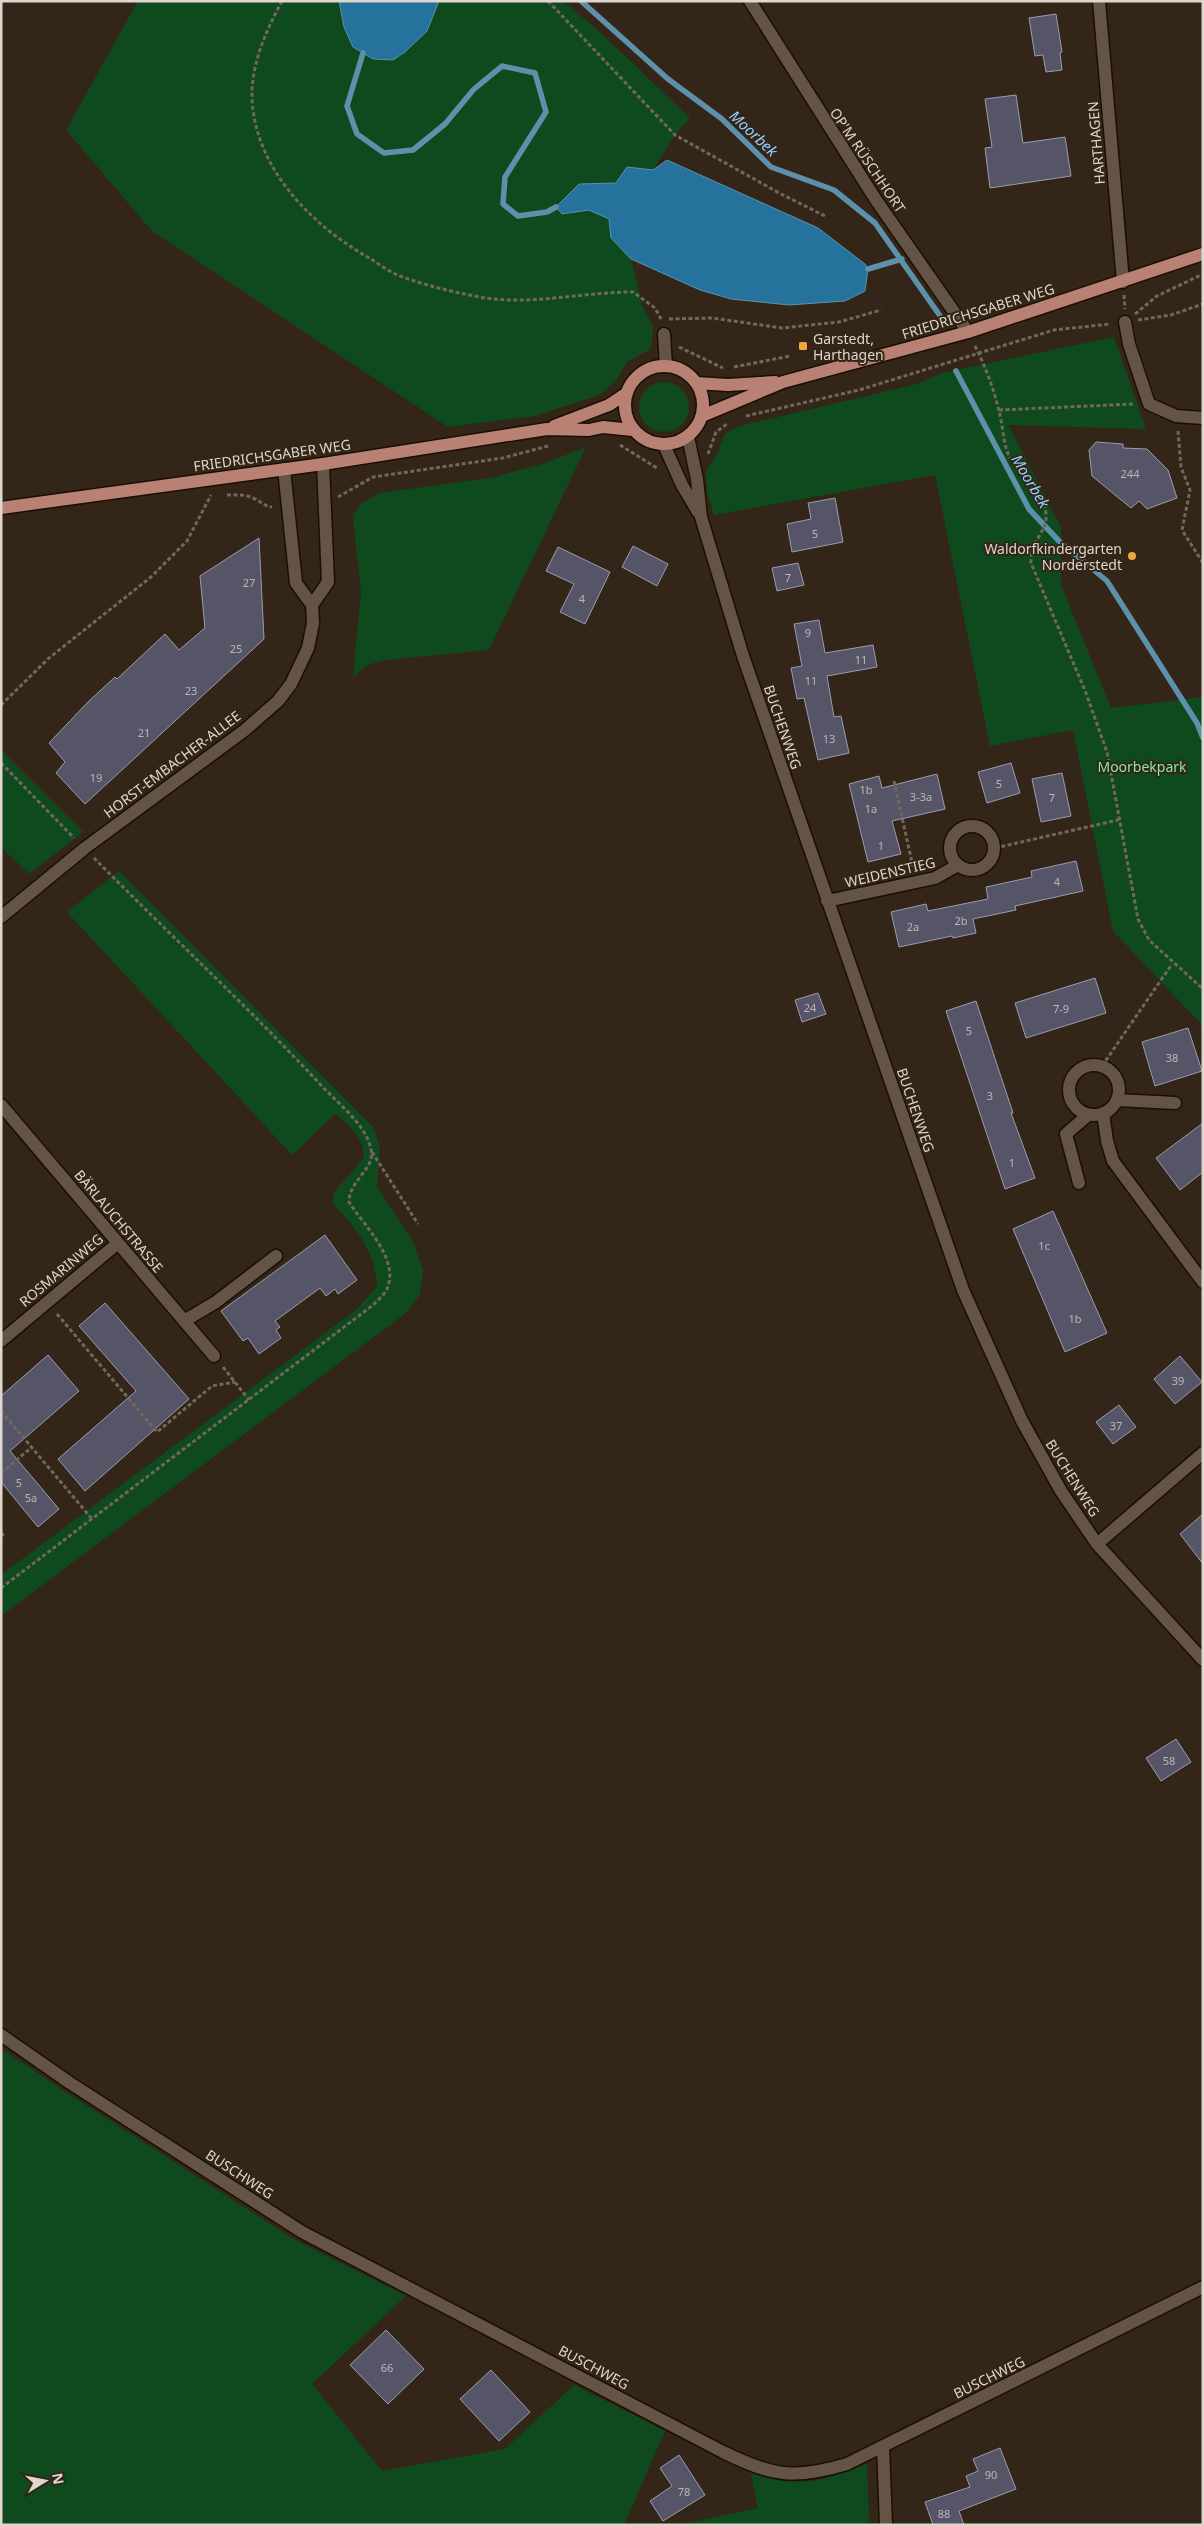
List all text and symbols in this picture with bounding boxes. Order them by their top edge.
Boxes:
street label: HARTHAGEN [1083,101,1109,185]
street label: OP'M RÜSCHHORT [826,104,910,216]
water label: Moorbek [726,106,783,161]
street label: FRIEDRICHSGABER WEG [899,279,1057,343]
place label: Garstedt, Harthagen [813,329,884,364]
marker: Garstedt, Harthagen [797,340,809,352]
street label: FRIEDRICHSGABER WEG [192,435,352,475]
water label: Moorbek [1007,451,1055,512]
house number: 244 [1121,466,1140,481]
house number: 5 [812,526,818,541]
place label: Waldorfkindergarten Norderstedt [984,539,1122,574]
marker: Waldorfkindergarten Norderstedt [1126,550,1138,562]
house number: 7 [785,570,791,585]
house number: 27 [243,575,255,590]
house number: 4 [579,591,586,606]
house number: 9 [805,625,811,640]
house number: 25 [230,641,242,656]
house number: 11 [855,652,867,667]
house number: 11 [805,673,817,688]
street label: BUCHENWEG [760,682,806,772]
house number: 23 [185,683,197,698]
street label: HORST-EMBACHER-ALLEE [100,706,244,822]
house number: 21 [138,725,150,740]
house number: 13 [823,731,835,746]
park label: Moorbekpark [1097,757,1187,776]
house number: 19 [90,770,102,785]
house number: 5 [996,776,1002,791]
house number: 1b [859,782,873,797]
house number: 3-3a [910,789,932,804]
house number: 7 [1049,790,1055,805]
house number: 1a [865,801,877,816]
house number: 1 [878,838,884,853]
street label: WEIDENSTIEG [843,852,937,892]
house number: 4 [1054,874,1061,889]
house number: 2b [954,913,968,928]
house number: 2a [907,919,919,934]
house number: 24 [804,1000,817,1015]
house number: 7-9 [1053,1001,1069,1016]
house number: 5 [966,1023,972,1038]
house number: 38 [1166,1050,1178,1065]
street label: BUCHENWEG [893,1065,939,1155]
house number: 3 [987,1088,993,1103]
house number: 1 [1009,1155,1015,1170]
street label: BÄRLAUCHSTRASSE [70,1166,168,1276]
street label: ROSMARINWEG [15,1229,107,1311]
house number: 1c [1038,1238,1050,1253]
house number: 1b [1068,1311,1082,1326]
house number: 39 [1172,1373,1184,1388]
house number: 37 [1110,1418,1122,1433]
street label: BUCHENWEG [1042,1436,1104,1520]
house number: 5 [16,1475,22,1490]
house number: 5a [25,1490,37,1505]
house number: 58 [1163,1753,1175,1768]
street label: BUSCHWEG [202,2145,278,2203]
street label: BUSCHWEG [555,2340,633,2394]
street label: BUSCHWEG [950,2352,1028,2402]
house number: 66 [381,2360,393,2375]
north arrow [20,2456,70,2506]
house number: 90 [985,2467,997,2482]
text: N [48,2471,69,2486]
house number: 78 [678,2484,690,2499]
house number: 88 [938,2506,950,2521]

